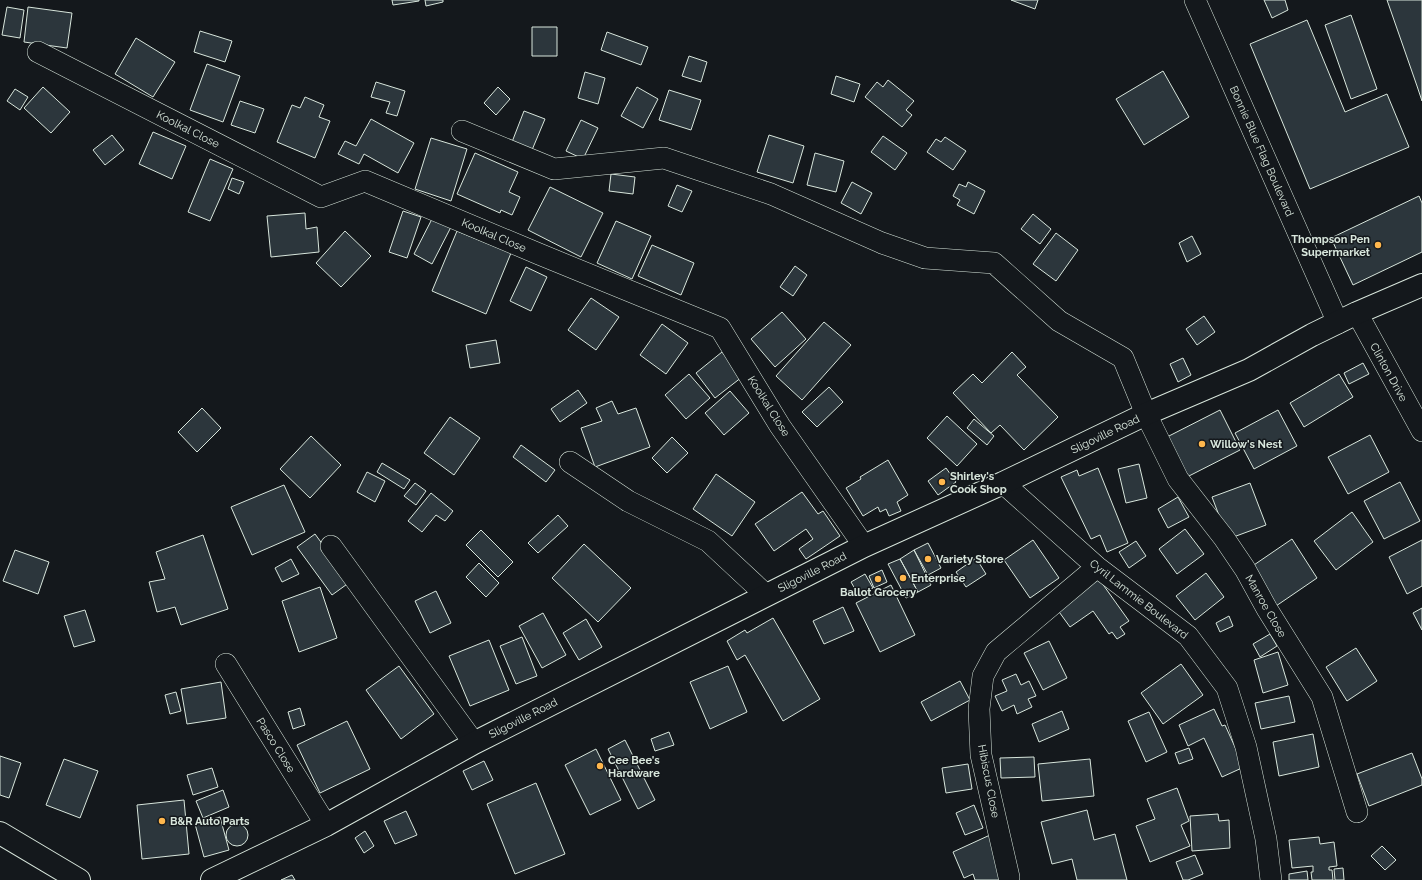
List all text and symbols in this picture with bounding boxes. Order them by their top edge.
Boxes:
street label: Bonnie Blue Flag Boulevard [1227,84,1296,219]
street label: Koolkal Close [154,108,222,151]
street label: Koolkal Close [460,216,529,255]
place label: Thompson Pen Supermarket [1291,233,1371,259]
marker: Thompson Pen Supermarket [1373,240,1383,250]
street label: Clinton Drive [1367,341,1410,404]
street label: Koolkal Close [745,374,793,439]
street label: Sligoville Road [1069,412,1142,457]
place label: Willow's Nest [1210,438,1283,451]
marker: Willow's Nest [1197,439,1207,449]
place label: Shirley's Cook Shop [950,470,1007,496]
marker: Shirley's Cook Shop [937,477,947,487]
street label: Sligoville Road [776,550,849,595]
place label: Variety Store [936,553,1004,566]
marker: Variety Store [923,554,933,564]
street label: Cyril Lammie Boulevard [1087,557,1191,642]
place label: Enterprise [911,572,966,585]
marker: Enterprise [898,573,908,583]
street label: Manroe Close [1242,573,1289,640]
marker: Ballot Grocery [873,574,883,584]
place label: Ballot Grocery [840,586,916,599]
street label: Sligoville Road [487,696,560,741]
street label: Pasco Close [254,715,298,776]
street label: Hibiscus Close [975,743,1002,819]
place label: Cee Bee's Hardware [608,754,660,780]
marker: Cee Bee's Hardware [595,761,605,771]
place label: B&R Auto Parts [170,815,250,828]
marker: B&R Auto Parts [157,816,167,826]

